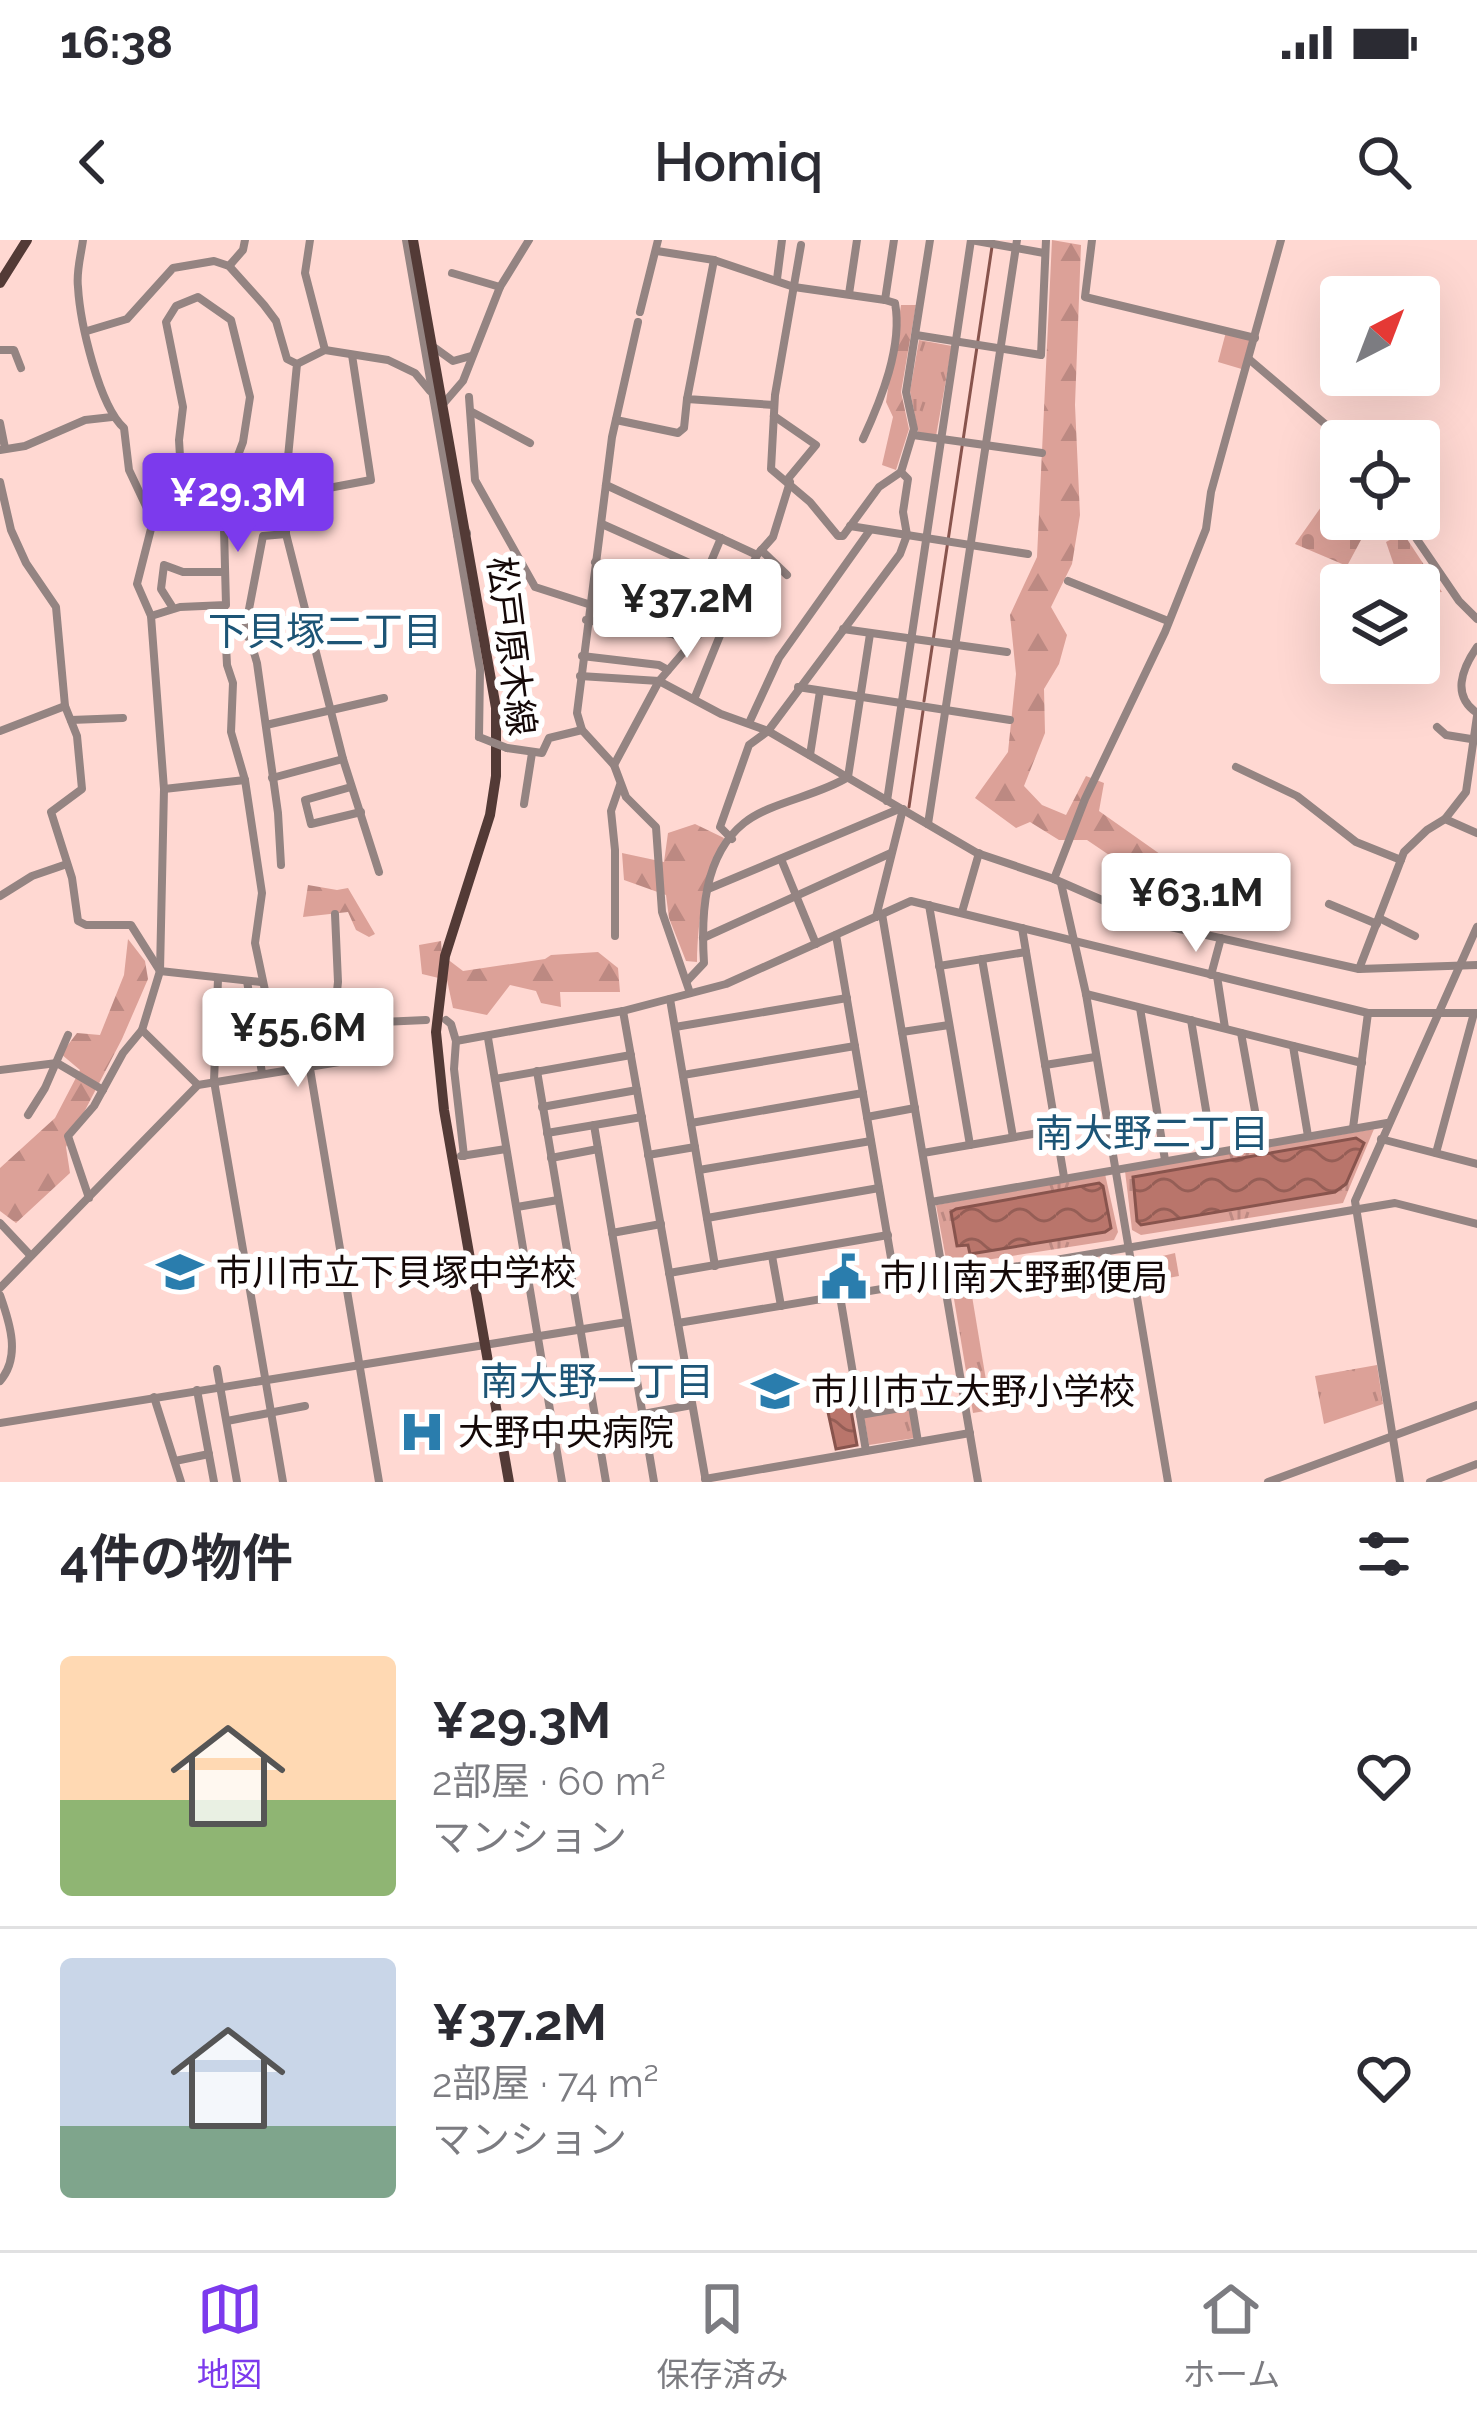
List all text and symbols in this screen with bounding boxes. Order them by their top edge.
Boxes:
text: 16:38 [60,16,173,69]
icon: back [60,129,126,195]
icon: search [1351,129,1417,195]
text: Homiq [654,130,823,194]
north arrow [1320,276,1440,396]
map controls [1320,276,1440,684]
button: locate [1320,420,1440,540]
pin: ¥29.3M [140,453,336,555]
text: ¥29.3M [169,469,307,515]
street label: 松戸原木線 [480,554,544,738]
pin: ¥37.2M [589,559,785,661]
button: layers [1320,564,1440,684]
text: ¥37.2M [620,575,754,621]
district label: 下貝塚二丁目 [208,608,442,654]
pin: ¥63.1M [1098,853,1294,955]
text: ¥63.1M [1129,869,1263,915]
pin: ¥55.6M [200,988,396,1090]
text: ¥55.6M [229,1004,367,1050]
district label: 南大野二丁目 [1035,1110,1269,1156]
school or university icon: 市川市立下貝塚中学校 [155,1247,205,1297]
place label: 市川市立下貝塚中学校 [216,1251,576,1293]
public building icon: 市川南大野郵便局 [819,1252,869,1302]
place label: 市川南大野郵便局 [880,1256,1168,1298]
district label: 南大野一丁目 [480,1358,714,1404]
school or university icon: 市川市立大野小学校 [750,1366,800,1416]
place label: 市川市立大野小学校 [811,1370,1135,1412]
hospital icon: 大野中央病院 [397,1407,447,1457]
place label: 大野中央病院 [458,1411,674,1453]
icon: filters [1351,1521,1417,1587]
text: 4件の物件 [60,1528,293,1588]
text: ¥29.3M [432,1690,611,1750]
icon: home [156,1704,300,1848]
icon: heart [1351,1743,1417,1809]
text: 2部屋 · 60 m² [432,1758,666,1804]
text: マンション [432,1814,627,1860]
text: ¥37.2M [432,1992,607,2052]
icon: home [156,2006,300,2150]
icon: heart [1351,2045,1417,2111]
text: 2部屋 · 74 m² [432,2060,659,2106]
text: マンション [432,2116,627,2162]
tab: 地図 [197,2276,263,2396]
tab: 保存済み [656,2276,788,2396]
tab: ホーム [1182,2276,1280,2396]

